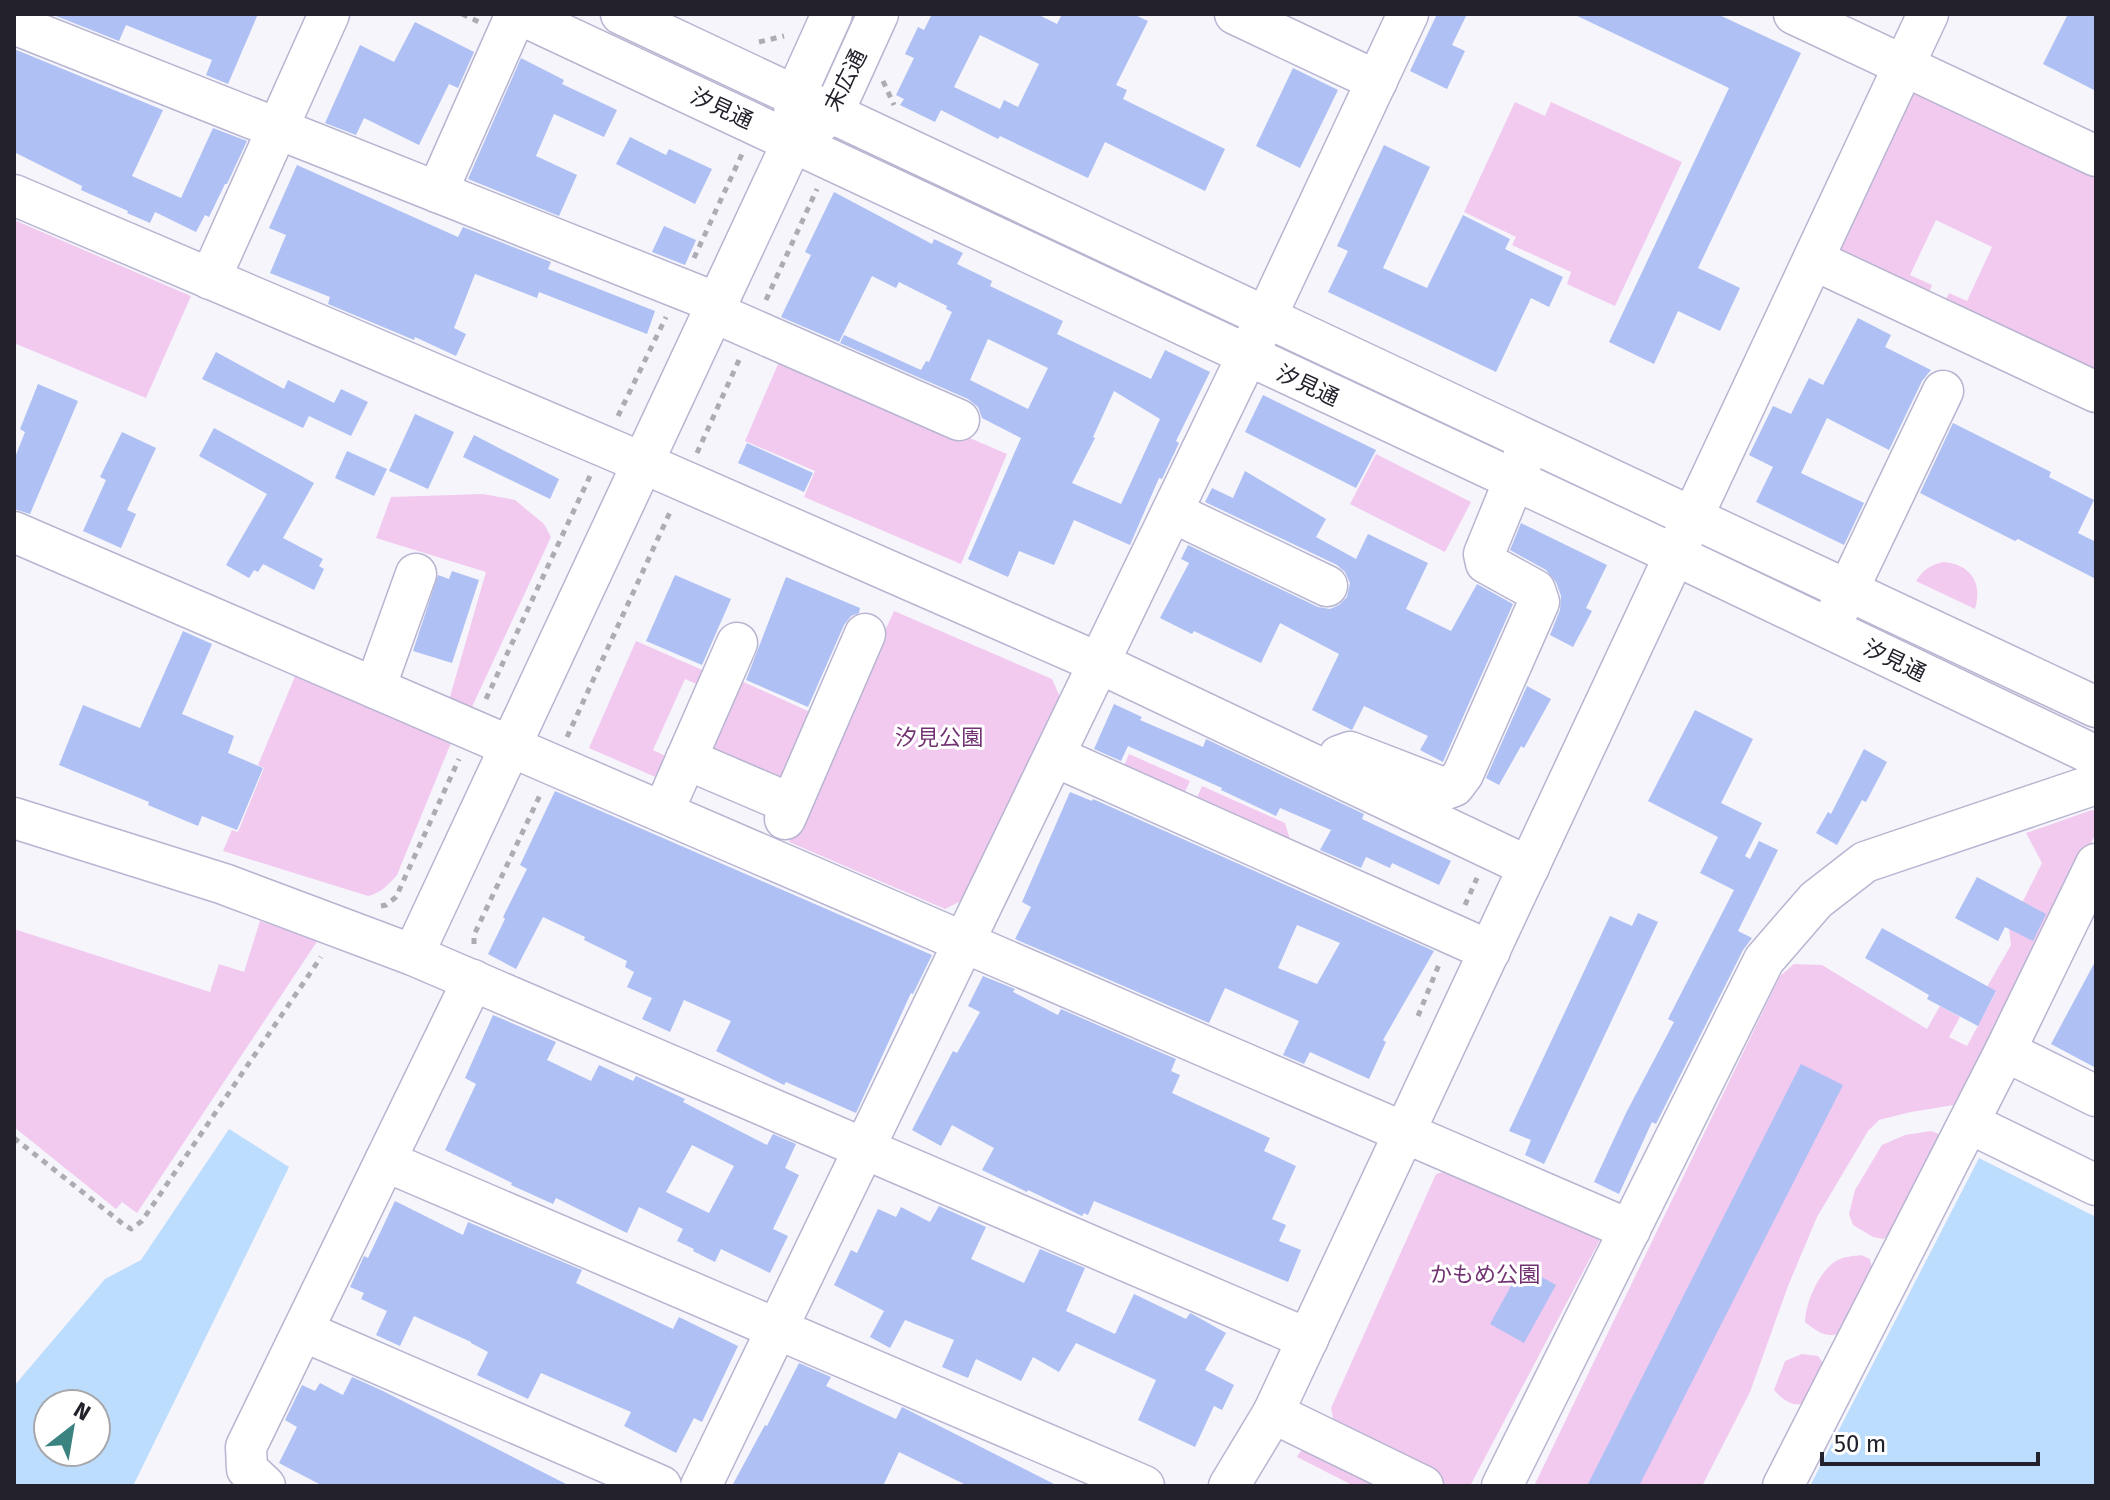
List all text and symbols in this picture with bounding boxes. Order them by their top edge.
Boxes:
street label: 末広通 [818,45,872,116]
street label: 汐見通 [686,82,757,135]
street label: 汐見通 [1272,359,1343,412]
street label: 汐見通 [1859,634,1930,687]
park label: 汐見公園 [895,724,983,751]
park label: かもめ公園 [1430,1261,1540,1288]
north arrow [32,1388,112,1468]
text: N [69,1396,95,1427]
scale bar [1822,1416,2038,1466]
text: 50 m [1834,1430,1886,1458]

